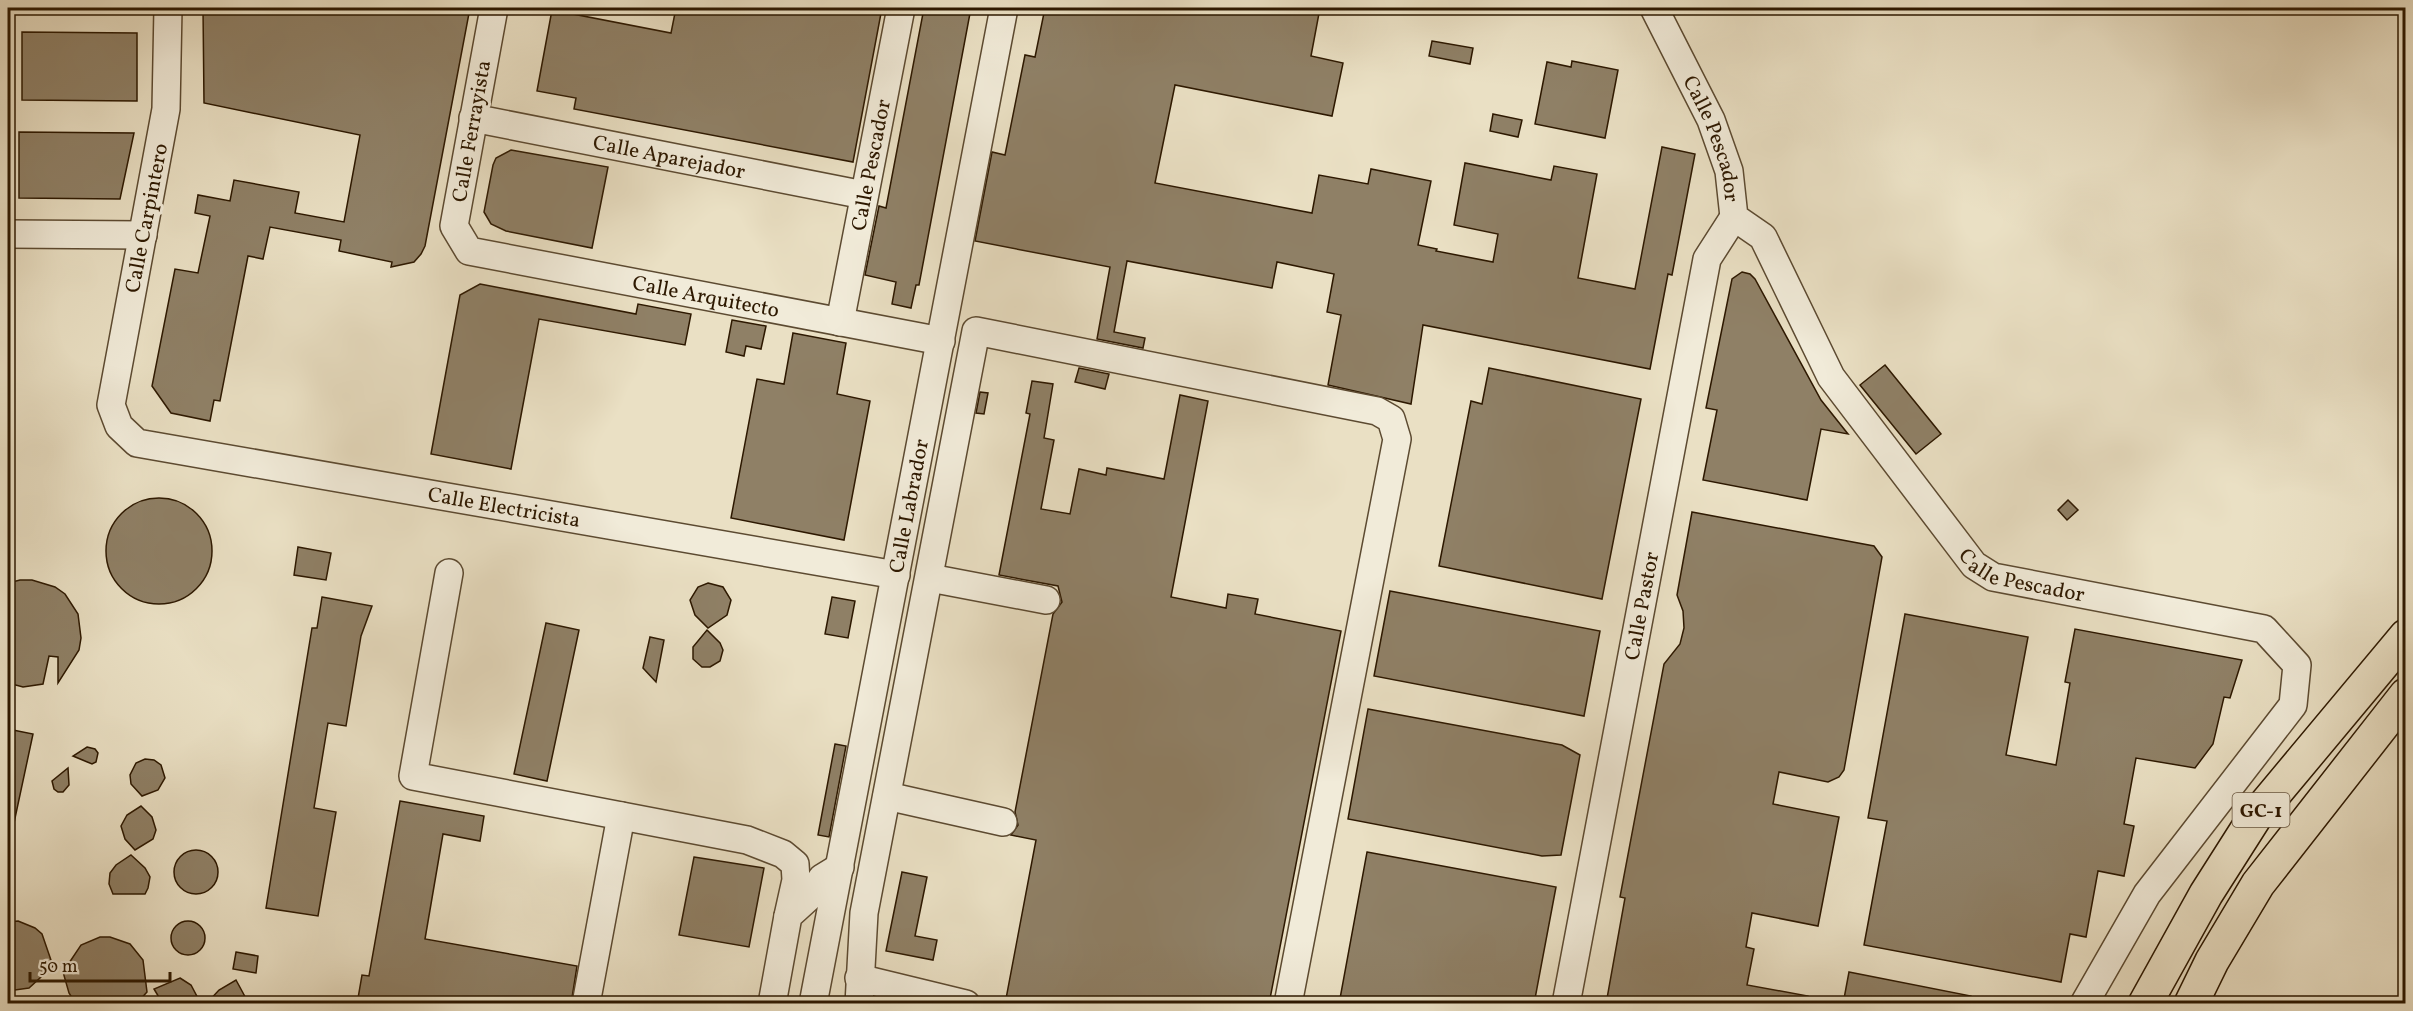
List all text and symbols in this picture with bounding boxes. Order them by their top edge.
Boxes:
street label: Calle Ferrayista [446,58,499,204]
street label: Calle Pescador [1675,71,1745,204]
street label: Calle Pescador [845,97,899,233]
street label: Calle Aparejador [590,129,748,187]
street label: Calle Carpintero [119,141,176,296]
street label: Calle Arquitecto [630,269,782,326]
street label: Calle Labrador [883,437,937,576]
street label: Calle Electricista [425,481,582,536]
street label: Calle Pescador [1950,543,2087,610]
street label: Calle Pastor [1618,550,1667,663]
road number: GC-1 [2232,793,2290,827]
scale bar [30,945,170,983]
text: 50 m [39,955,78,980]

